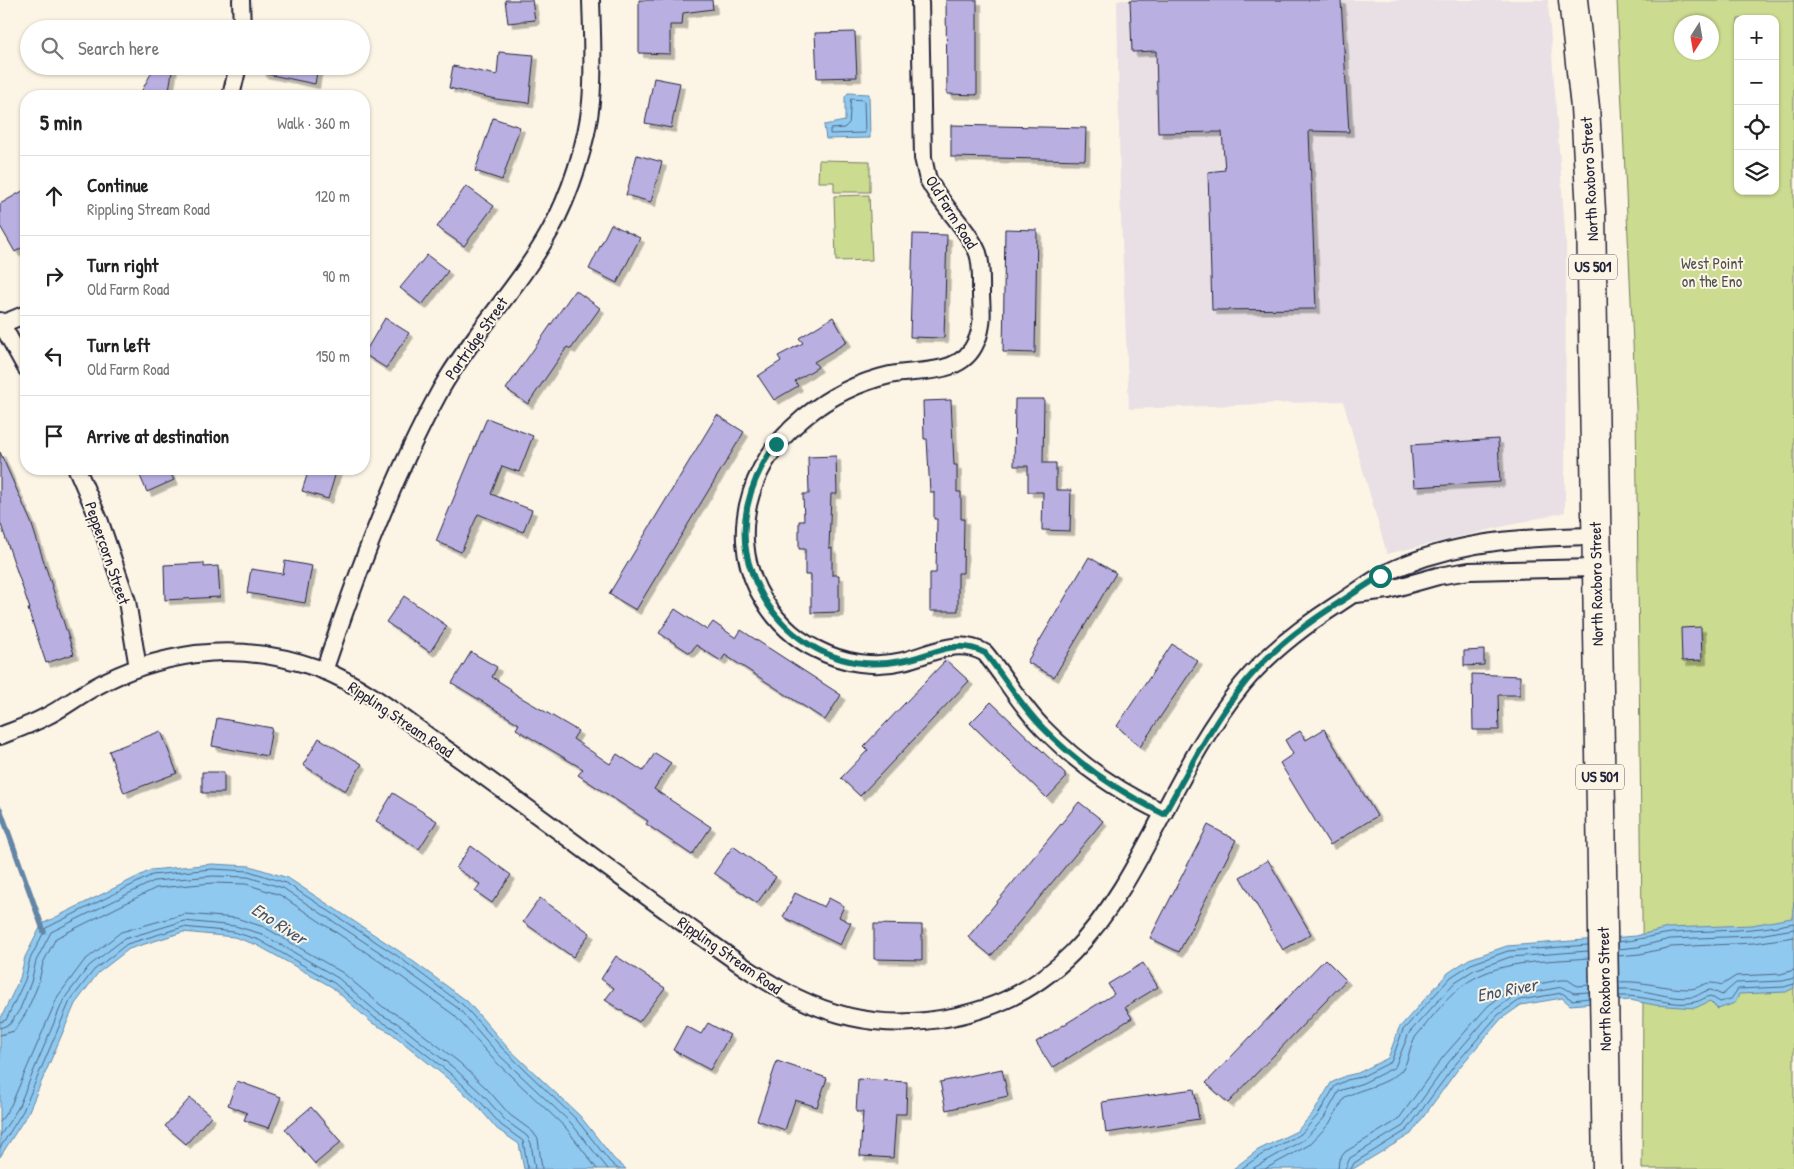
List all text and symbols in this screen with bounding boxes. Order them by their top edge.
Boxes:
north arrow [1674,15,1719,60]
map controls [1734,15,1779,195]
button: + [1734,15,1779,60]
search box [20,20,370,75]
icon: search [38,34,66,62]
text: Search here [78,35,159,61]
button: − [1734,60,1779,105]
button: locate [1734,105,1779,150]
text: 5 min [40,108,82,137]
text: Walk · 360 m [277,112,350,134]
street label: North Roxboro Street [1575,116,1603,242]
button: layers [1734,150,1779,195]
street label: Old Farm Road [921,171,983,253]
text: Continue [87,172,148,198]
icon: ahead [40,182,68,210]
text: 120 m [315,185,350,207]
text: Rippling Stream Road [87,198,210,220]
text: Turn right [87,252,158,278]
park label: West Point on the Eno [1681,252,1744,292]
road number: US 501 [1569,254,1617,280]
icon: right [40,262,68,290]
text: 90 m [322,265,350,287]
text: Old Farm Road [87,278,169,300]
street label: Partridge Street [439,292,513,384]
text: Turn left [87,332,150,358]
icon: left [40,342,68,370]
text: 150 m [316,345,350,367]
text: Old Farm Road [87,358,169,380]
icon: arrive [40,422,68,450]
text: Arrive at destination [87,423,229,449]
route end [765,433,788,456]
street label: Peppercorn Street [80,499,136,608]
street label: North Roxboro Street [1584,521,1608,646]
route start [1369,565,1392,588]
street label: Rippling Stream Road [344,676,458,762]
road number: US 501 [1576,764,1624,790]
water label: Eno River [247,896,313,952]
street label: Rippling Stream Road [673,911,787,999]
street label: North Roxboro Street [1592,926,1616,1051]
water label: Eno River [1475,971,1541,1008]

